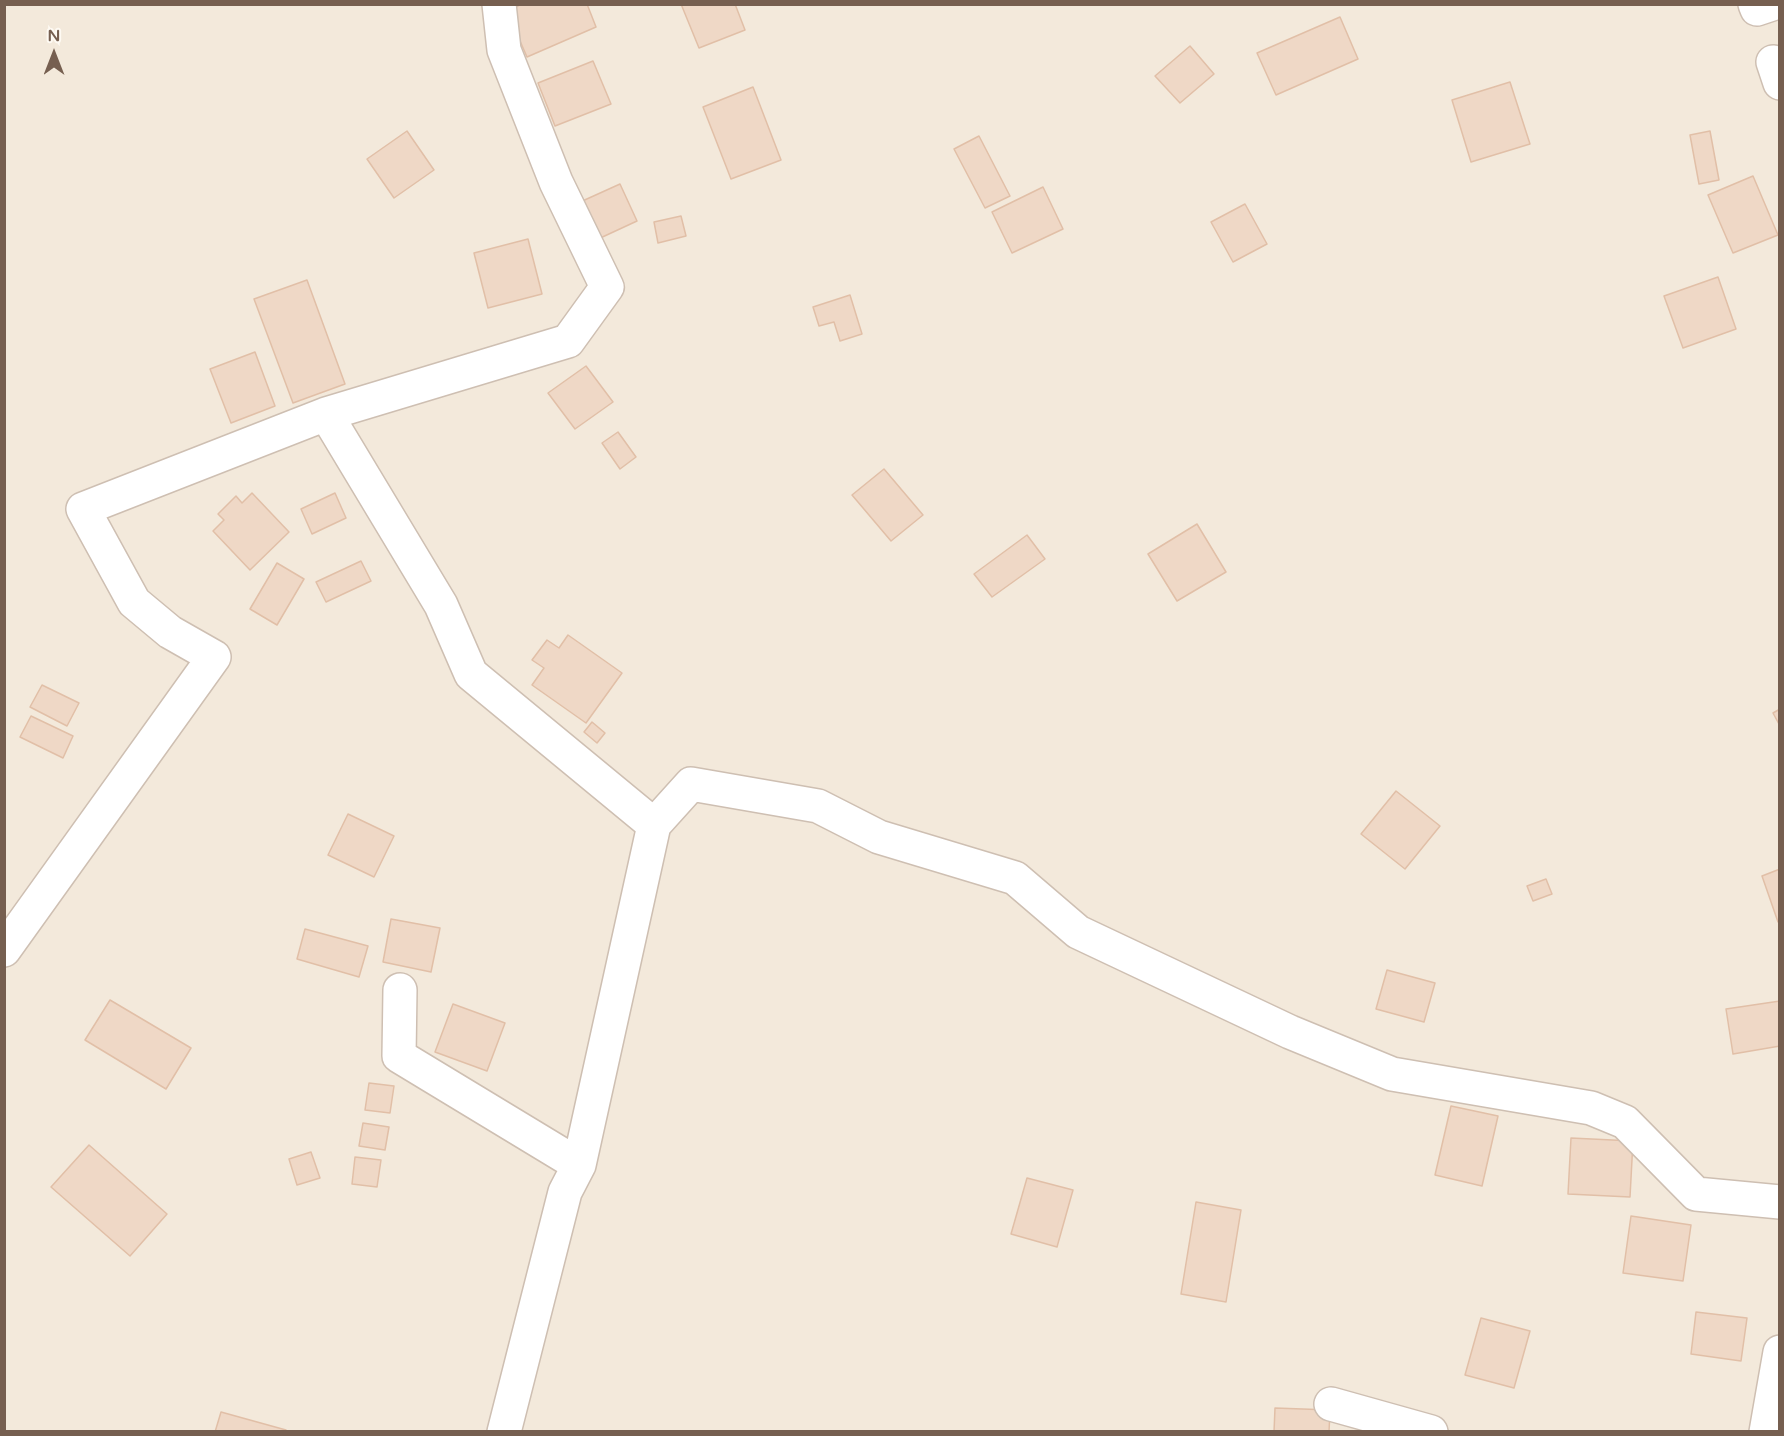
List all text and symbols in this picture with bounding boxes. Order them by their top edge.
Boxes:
north arrow [24,24,84,84]
text: N [48,26,60,46]

